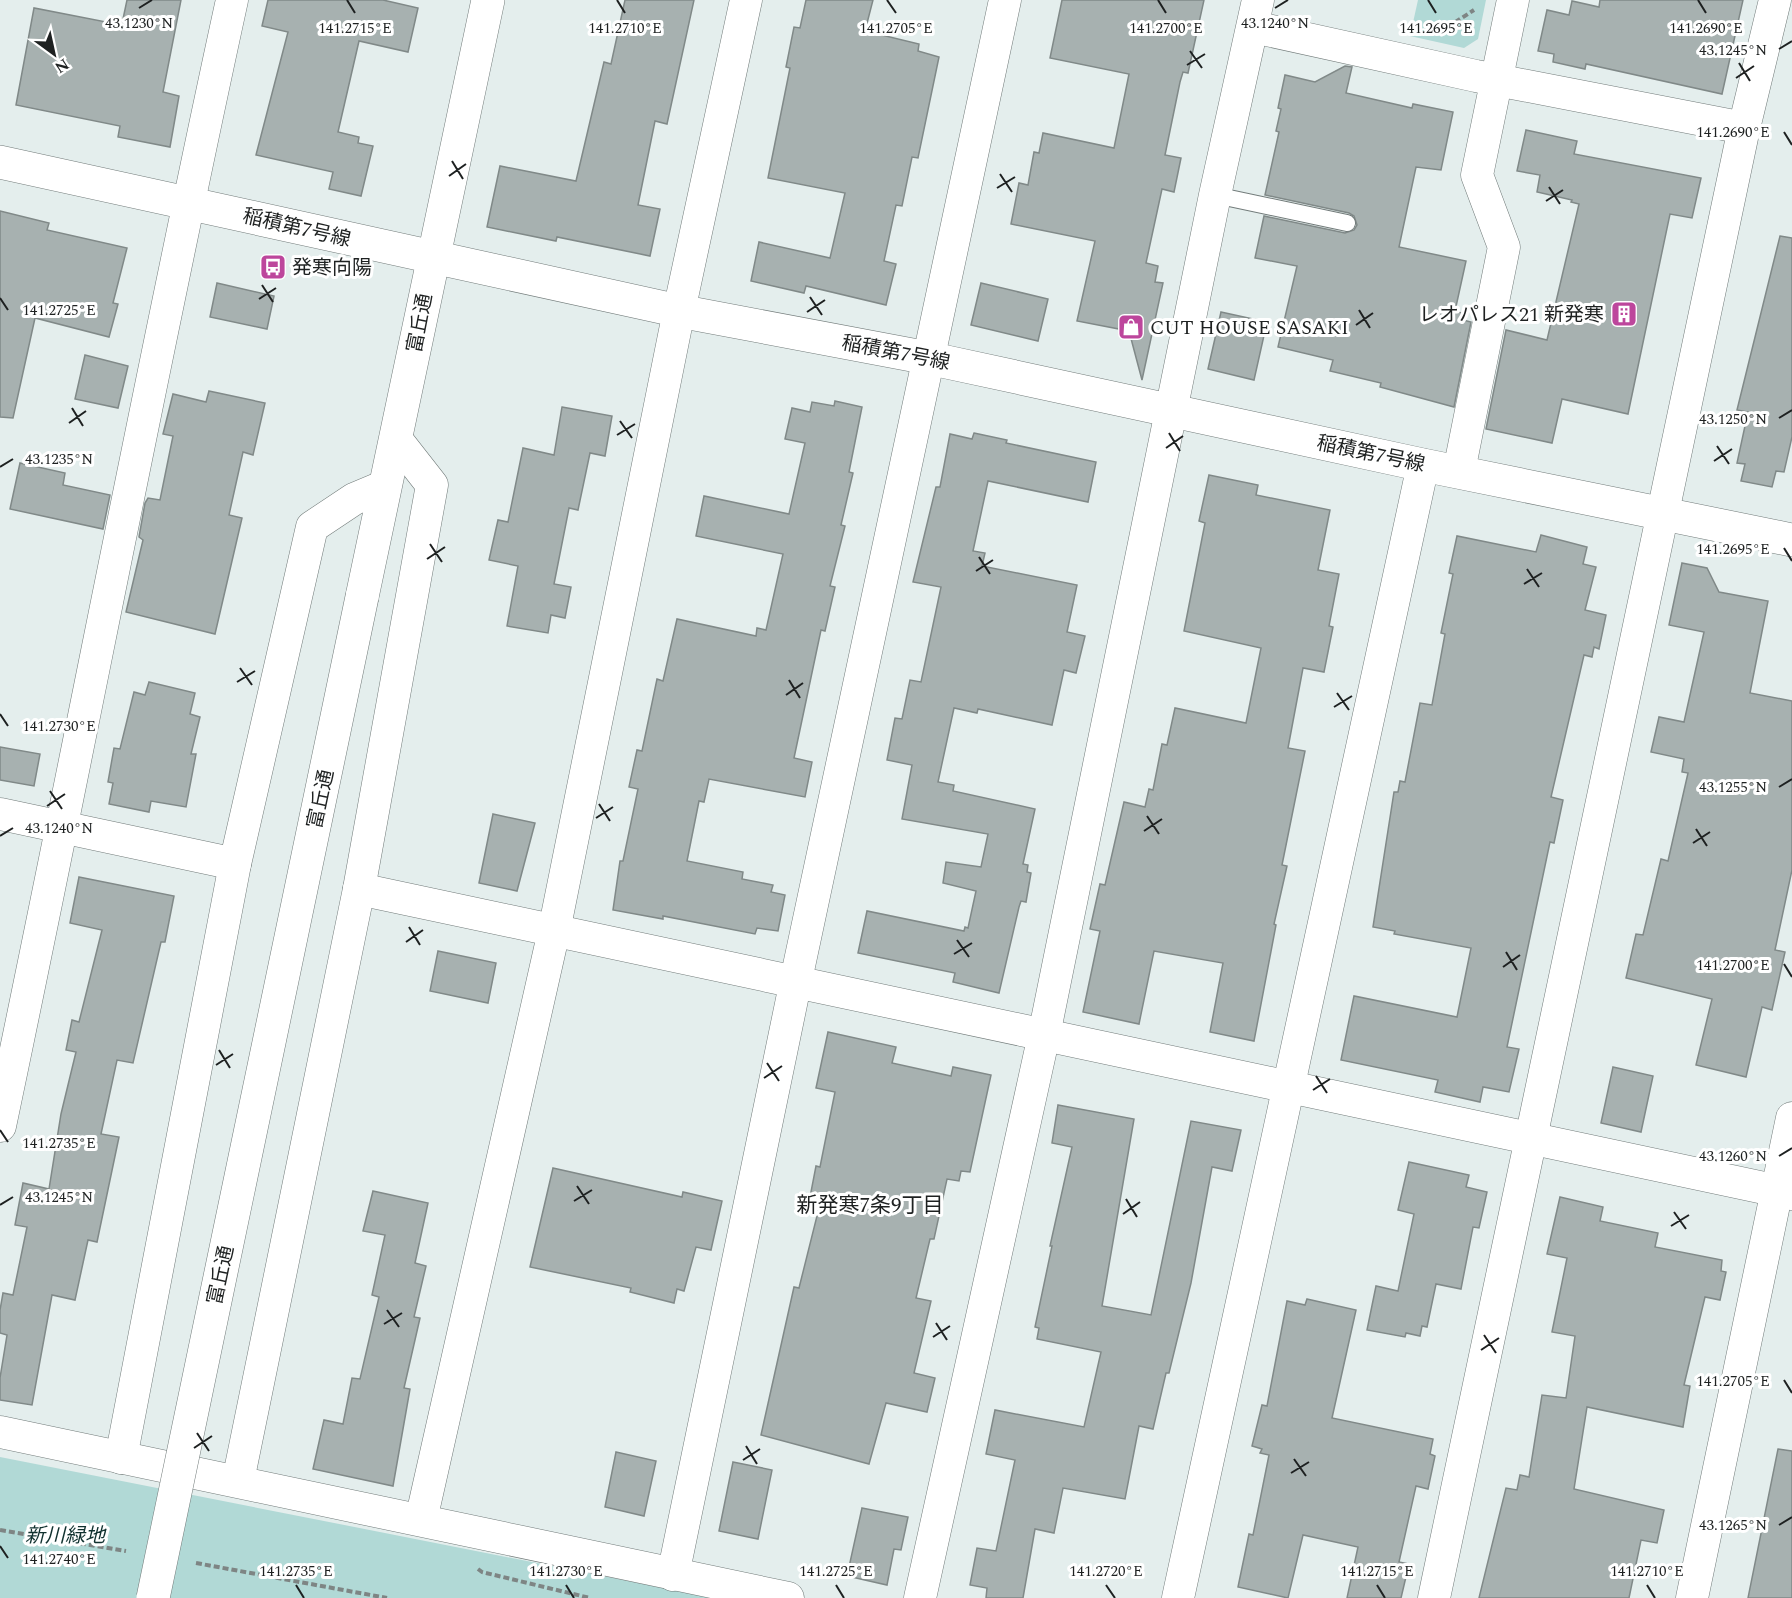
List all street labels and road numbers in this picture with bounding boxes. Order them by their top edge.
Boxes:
street label: 稲積第7号線 [240,201,354,255]
street label: 富丘通 [400,291,440,356]
street label: 稲積第7号線 [839,328,953,378]
street label: 稲積第7号線 [1314,428,1428,480]
street label: 富丘通 [300,767,342,832]
street label: 富丘通 [200,1243,242,1308]

